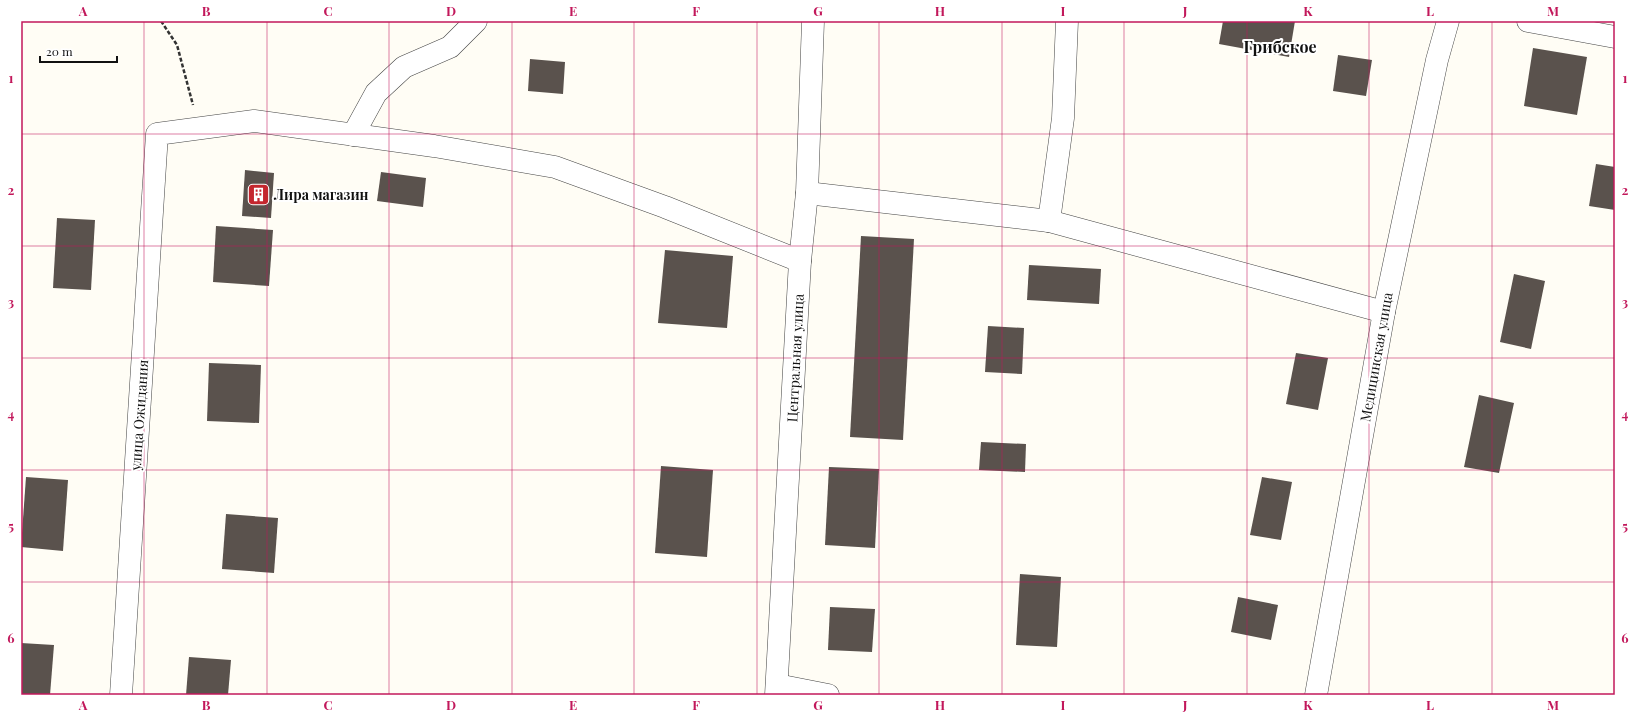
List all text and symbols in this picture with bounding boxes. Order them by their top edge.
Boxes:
text: A [78,2,88,19]
text: B [202,2,211,19]
text: C [323,2,333,19]
text: D [446,2,456,19]
text: E [569,2,577,19]
text: F [692,2,700,19]
text: G [813,2,823,19]
text: H [935,2,945,19]
text: I [1061,2,1066,19]
text: J [1182,2,1188,19]
text: K [1303,2,1313,19]
text: L [1426,2,1434,19]
text: M [1547,2,1559,19]
district label: Грибское [1243,36,1317,57]
scale bar [40,38,117,64]
text: 20 m [46,43,73,59]
text: 1 [9,69,14,86]
text: 1 [1623,69,1628,86]
text: 2 [8,181,15,198]
building icon: Лира магазин [245,181,271,207]
text: 2 [1622,181,1629,198]
place label: Лира магазин [273,185,369,204]
street label: Медицинская улица [1355,291,1397,423]
text: 3 [8,293,14,310]
street label: Центральная улица [782,293,808,423]
text: 3 [1622,293,1628,310]
street label: улица Ожидания [126,358,152,472]
text: 4 [8,405,15,422]
text: 4 [1622,405,1629,422]
text: 5 [8,517,14,534]
text: 5 [1622,517,1628,534]
text: 6 [7,629,15,646]
text: 6 [1621,629,1629,646]
text: A [78,696,88,713]
text: B [202,696,211,713]
text: C [323,696,333,713]
text: D [446,696,456,713]
text: E [569,696,577,713]
text: F [692,696,700,713]
text: G [813,696,823,713]
text: H [935,696,945,713]
text: I [1061,696,1066,713]
text: J [1182,696,1188,713]
text: K [1303,696,1313,713]
text: L [1426,696,1434,713]
text: M [1547,696,1559,713]

